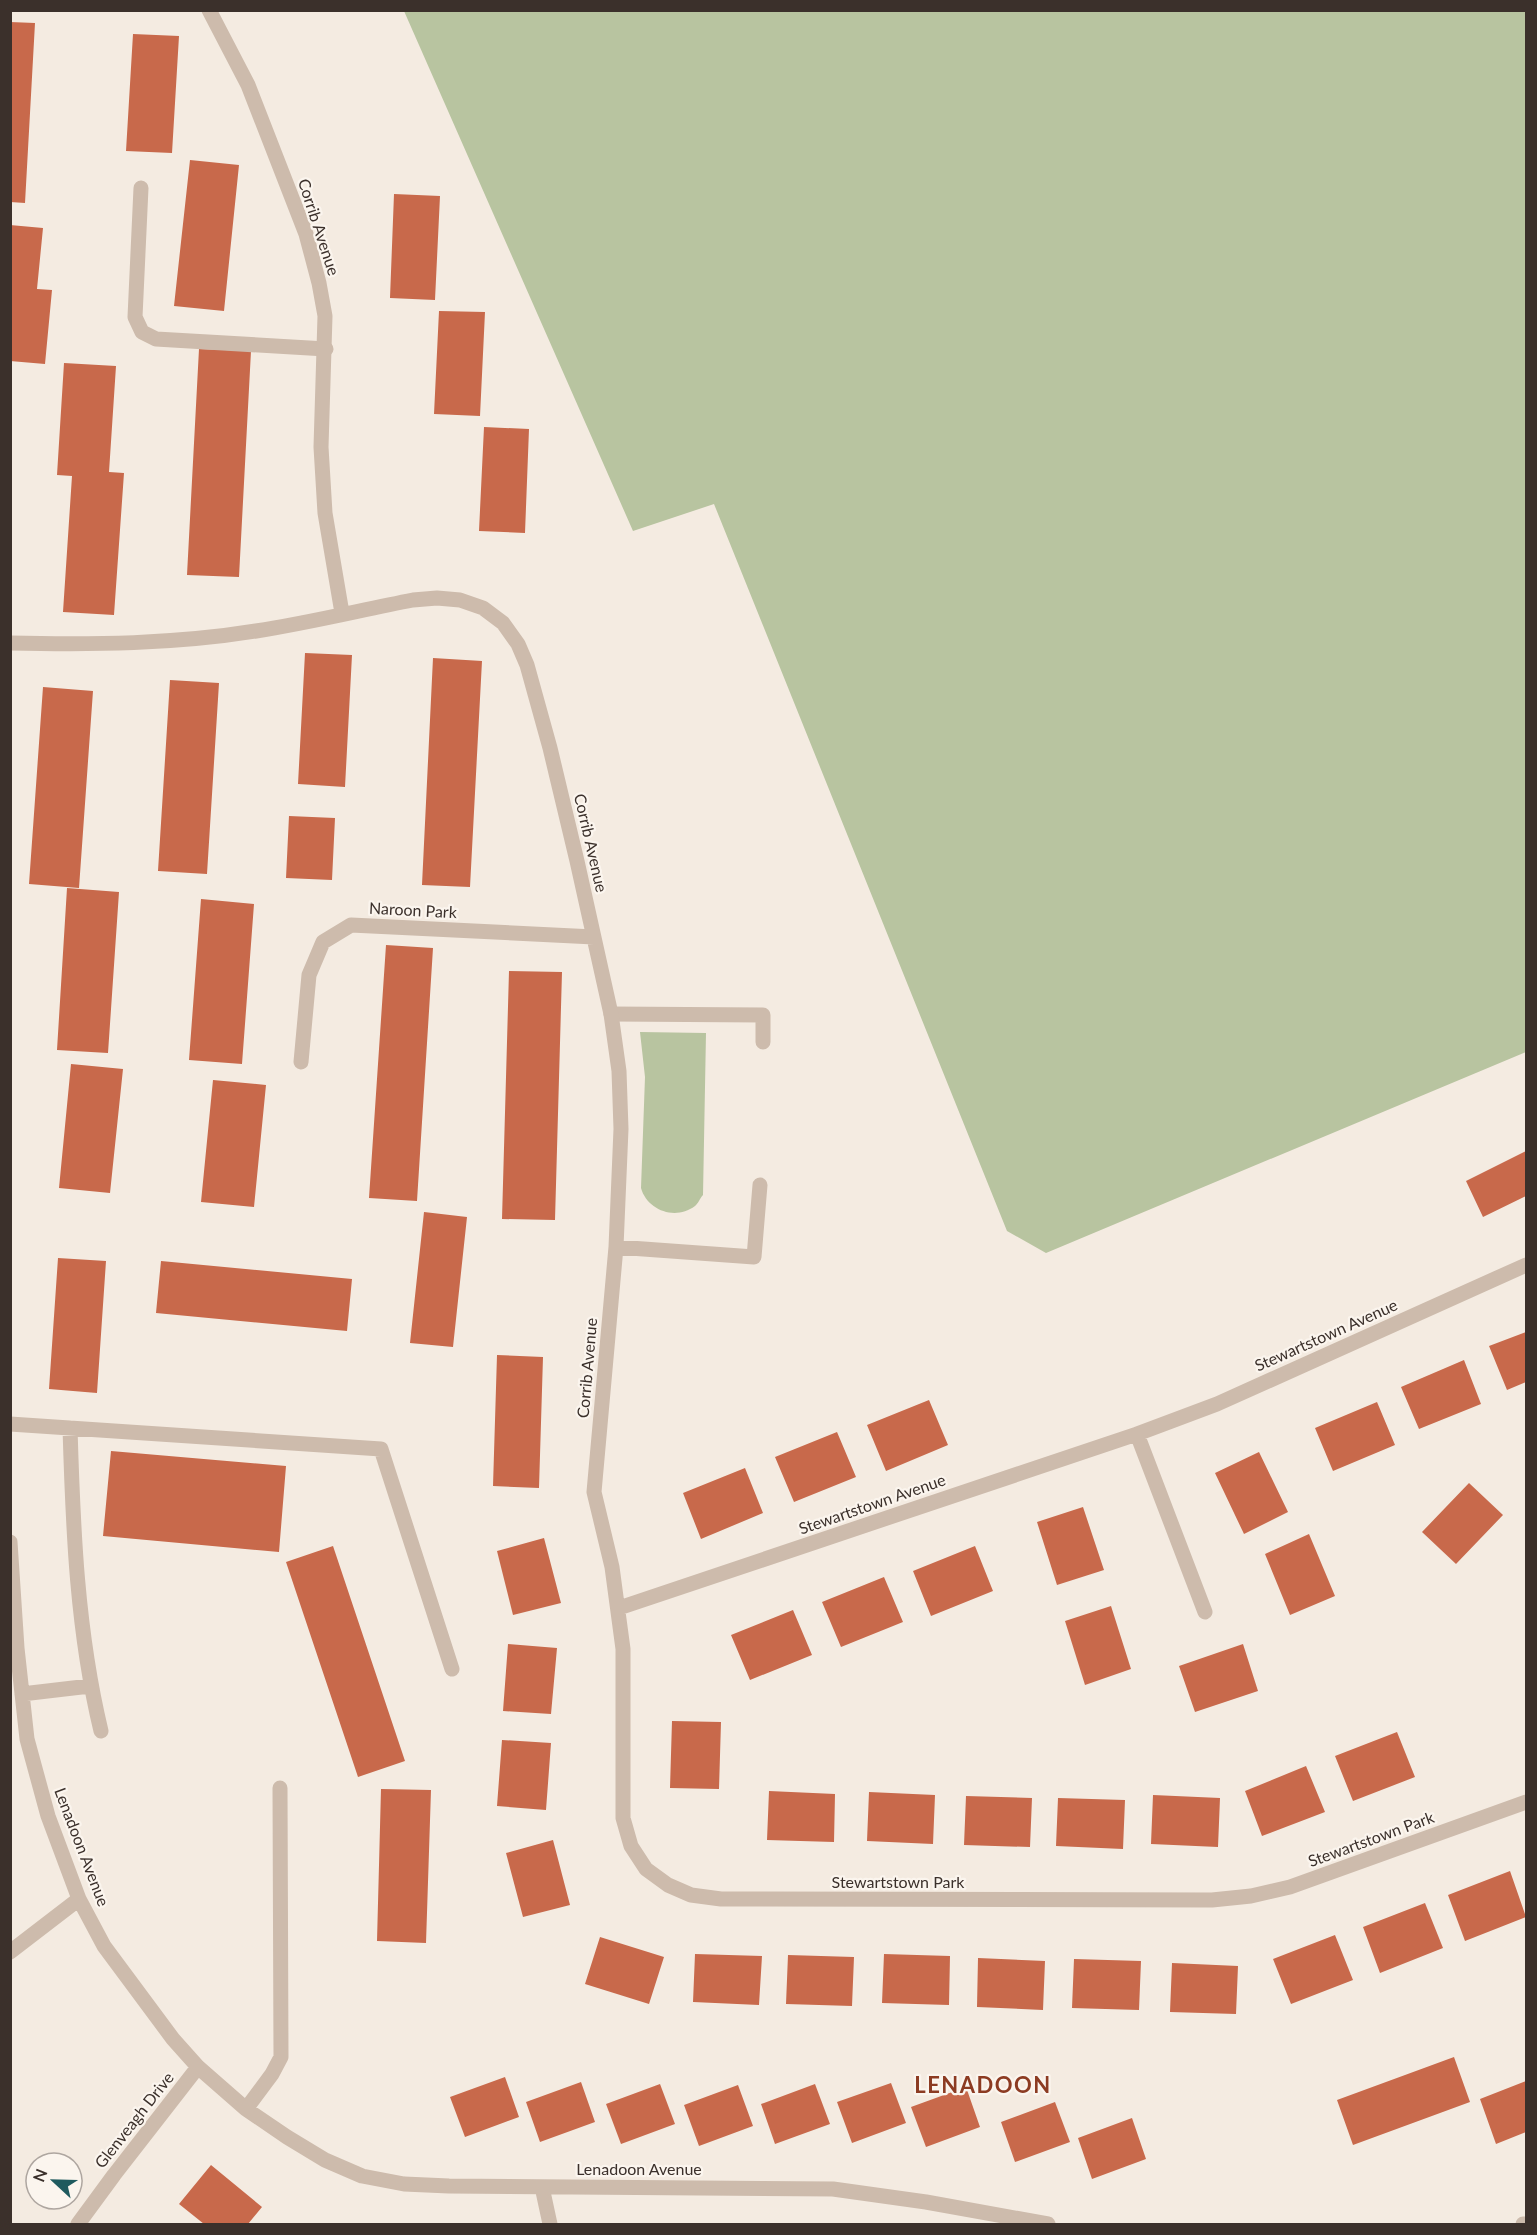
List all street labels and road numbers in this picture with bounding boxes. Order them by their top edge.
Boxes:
street label: Corrib Avenue [295,176,344,278]
street label: Corrib Avenue [571,792,612,894]
street label: Naroon Park [369,898,458,921]
street label: Stewartstown Avenue [1252,1295,1400,1375]
street label: Corrib Avenue [573,1317,600,1419]
street label: Stewartstown Avenue [796,1469,948,1538]
street label: Lenadoon Avenue [51,1785,114,1909]
street label: Stewartstown Park [1305,1807,1437,1870]
street label: Stewartstown Park [832,1872,965,1891]
street label: Glenveagh Drive [90,2068,177,2171]
street label: Lenadoon Avenue [576,2159,702,2178]

